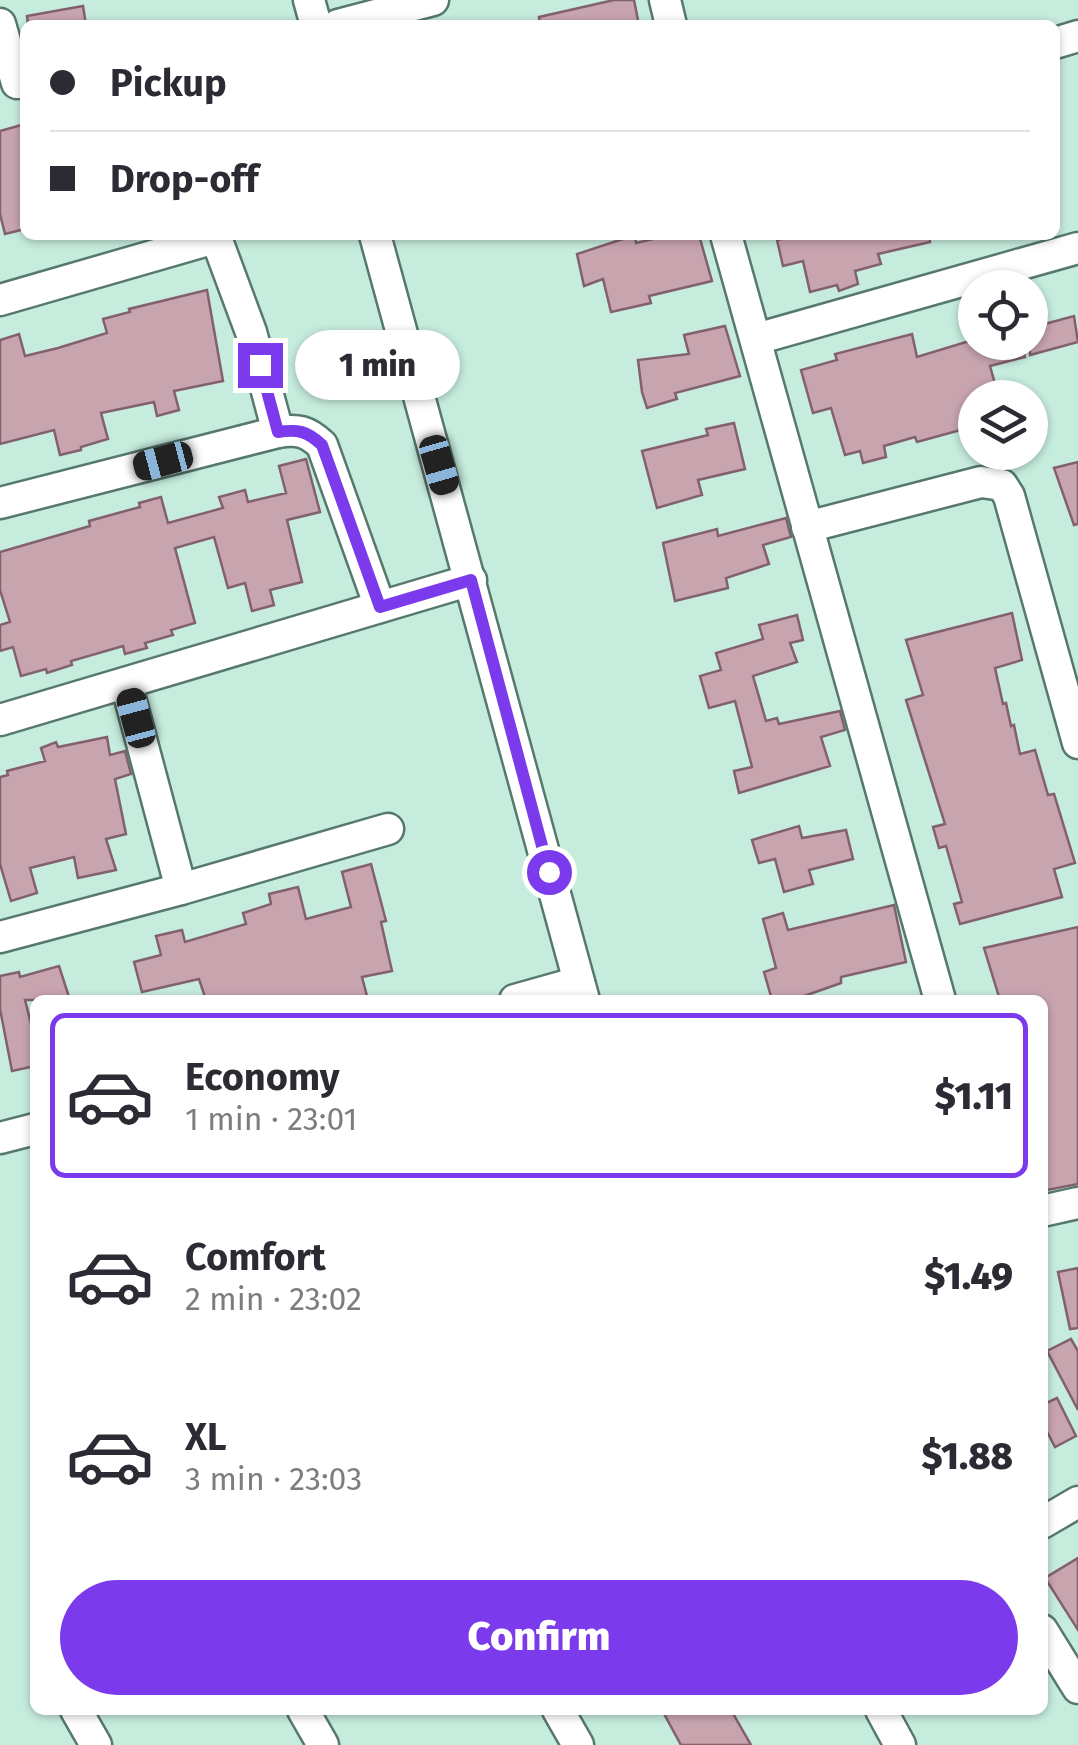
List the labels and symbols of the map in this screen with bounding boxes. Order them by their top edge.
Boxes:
callout: 1 min [295,330,460,400]
route end [238,343,283,388]
car [416,432,462,498]
car [130,439,196,483]
car [114,685,158,751]
route start [527,850,572,895]

